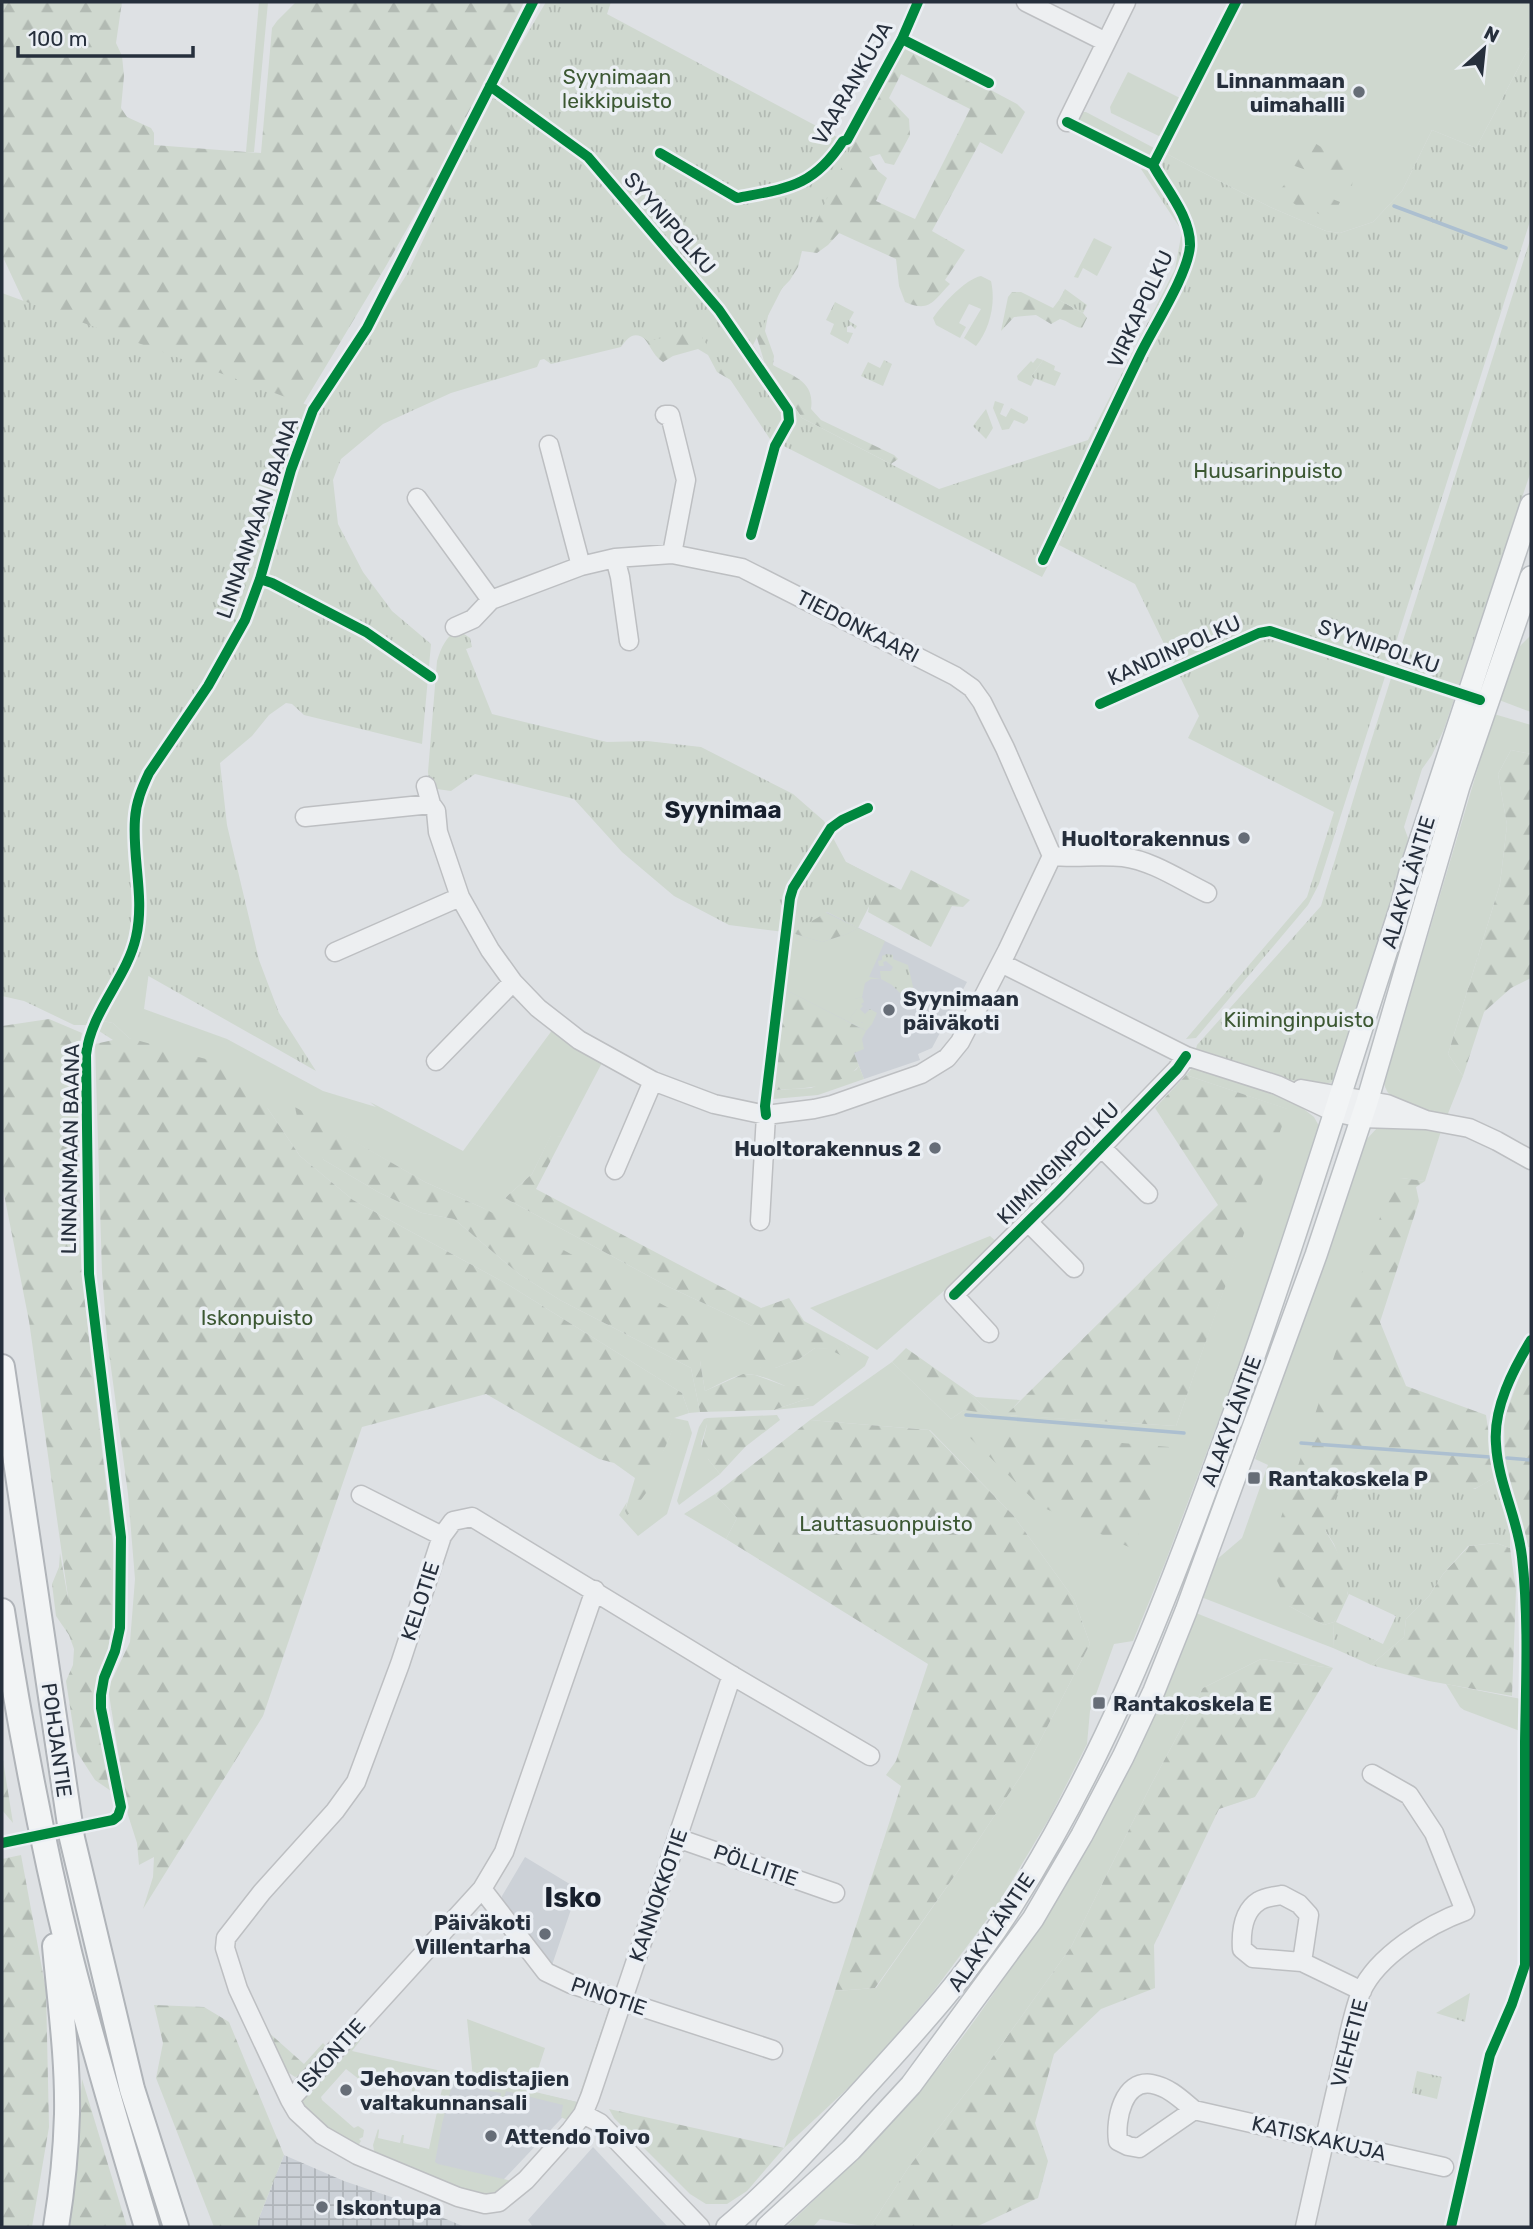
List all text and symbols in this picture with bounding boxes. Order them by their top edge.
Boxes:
scale bar [18,14,192,58]
north arrow [1449,14,1519,84]
street label: VAARANKUJA [807,17,897,149]
text: N [1480,21,1503,48]
text: 100 m [28,26,87,51]
park label: Syynimaan leikkipuisto [562,64,672,113]
place label: Linnanmaan uimahalli [1216,68,1345,117]
marker: Linnanmaan uimahalli [1351,84,1367,100]
street label: SYYNIPOLKU [619,167,721,279]
street label: VIRKAPOLKU [1102,246,1178,372]
street label: LINNANMAAN BAANA [211,414,303,622]
park label: Huusarinpuisto [1193,458,1343,483]
street label: TIEDONKAARI [793,584,923,668]
street label: KANDINPOLKU [1104,610,1244,690]
street label: SYYNIPOLKU [1315,614,1443,678]
district label: Syynimaa [664,796,782,824]
street label: ALAKYLÄNTIE [1376,813,1440,951]
place label: Huoltorakennus [1061,826,1230,851]
marker: Huoltorakennus [1236,830,1252,846]
place label: Syynimaan päiväkoti [903,986,1019,1035]
marker: Syynimaan päiväkoti [881,1002,897,1018]
park label: Kiiminginpuisto [1224,1007,1374,1032]
street label: LINNANMAAN BAANA [56,1043,84,1255]
street label: KIIMINGINPOLKU [992,1097,1124,1229]
place label: Huoltorakennus 2 [734,1136,921,1161]
marker: Huoltorakennus 2 [927,1140,943,1156]
park label: Iskonpuisto [201,1305,313,1330]
street label: ALAKYLÄNTIE [1196,1352,1266,1490]
place label: Rantakoskela P [1268,1466,1428,1491]
marker: Rantakoskela P [1246,1470,1262,1486]
park label: Lauttasuonpuisto [799,1511,973,1536]
street label: KELOTIE [396,1558,444,1644]
street label: POHJANTIE [37,1681,77,1799]
place label: Rantakoskela E [1113,1691,1272,1716]
marker: Rantakoskela E [1091,1695,1107,1711]
street label: KANNOKKOTIE [624,1825,692,1965]
street label: PÖLLITIE [710,1839,802,1891]
street label: ALAKYLÄNTIE [942,1868,1040,1996]
district label: Isko [544,1881,602,1914]
place label: Päiväkoti Villentarha [415,1910,531,1959]
marker: Päiväkoti Villentarha [537,1926,553,1942]
street label: PINOTIE [568,1971,650,2021]
street label: VIEHETIE [1325,1996,1373,2090]
street label: ISKONTIE [292,2013,370,2097]
place label: Jehovan todistajien valtakunnansali [360,2066,569,2115]
marker: Jehovan todistajien valtakunnansali [338,2082,354,2098]
street label: KATISKAKUJA [1249,2110,1389,2166]
place label: Attendo Toivo [505,2124,650,2149]
marker: Attendo Toivo [483,2128,499,2144]
place label: Iskontupa [336,2195,441,2220]
marker: Iskontupa [314,2199,330,2215]

